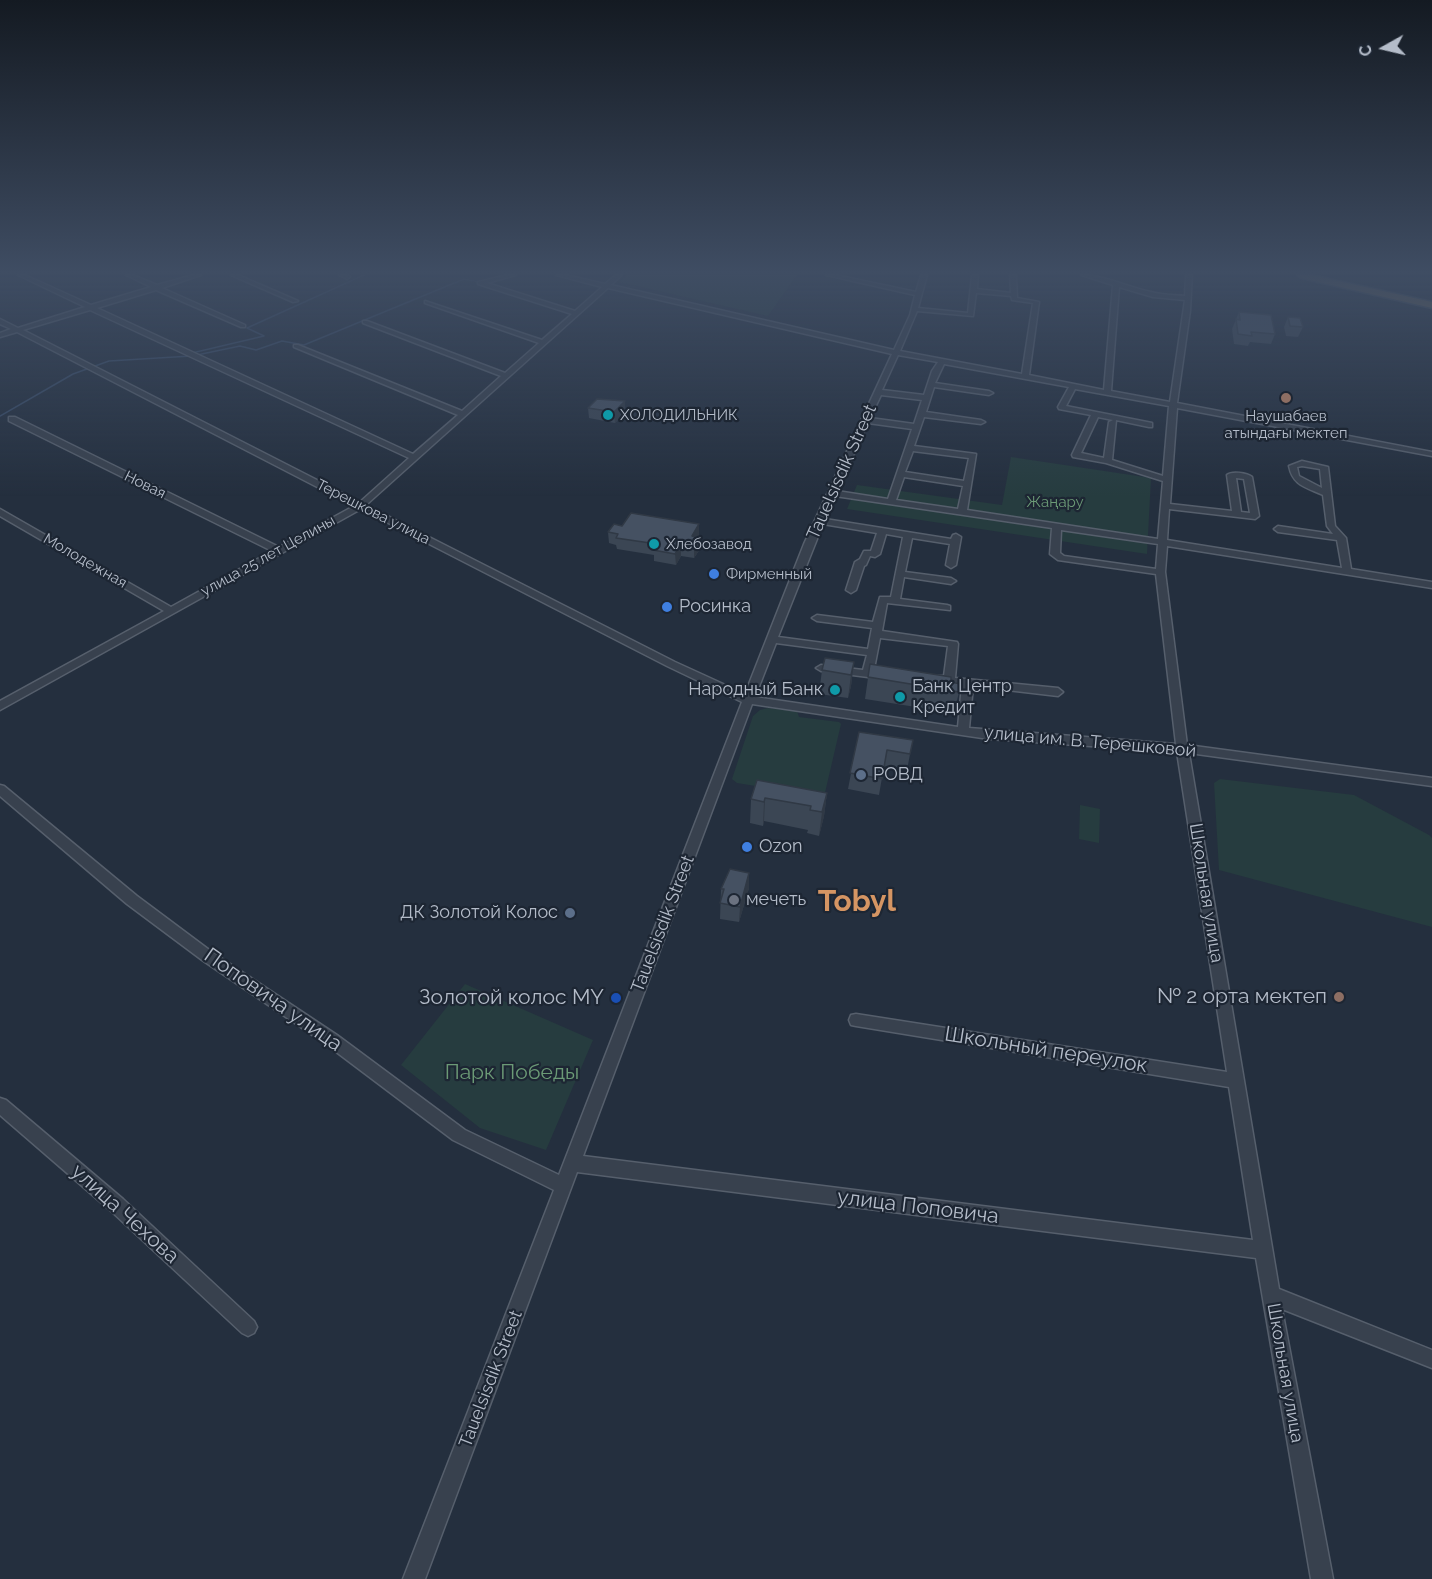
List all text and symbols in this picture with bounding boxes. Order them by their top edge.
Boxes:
north arrow [1354,18,1414,78]
text: С [1356,44,1376,57]
marker: Наушабаев атындағы мектеп [1279,391,1293,405]
street label: Tauelsisdik Street [803,401,881,543]
place label: ХОЛОДИЛЬНИК [620,406,738,424]
place label: Наушабаев атындағы мектеп [1225,407,1347,442]
marker: ХОЛОДИЛЬНИК [601,408,615,422]
street label: Новая [121,467,169,503]
street label: Терешкова улица [313,476,433,548]
park label: Жаңару [1026,493,1084,511]
street label: улица 25 лет Целины [198,512,338,600]
street label: Молодежная [40,530,130,592]
place label: Хлебозавод [666,535,752,553]
marker: Хлебозавод [647,537,661,551]
place label: Фирменный [726,565,812,583]
marker: Фирменный [707,567,721,581]
place label: Росинка [679,596,751,618]
marker: Росинка [660,600,674,614]
place label: Банк Центр Кредит [912,676,1012,718]
place label: Народный Банк [688,679,823,701]
marker: Народный Банк [828,683,842,697]
marker: Банк Центр Кредит [893,690,907,704]
street label: улица им. В. Терешковой [983,722,1197,762]
place label: РОВД [873,764,923,786]
marker: РОВД [854,768,868,782]
street label: Школьная улица [1184,822,1228,964]
place label: Ozon [759,836,802,858]
marker: Ozon [740,840,754,854]
street label: Tauelsisdik Street [627,852,699,996]
district label: Tobyl [818,884,896,920]
place label: мечеть [746,889,806,911]
marker: мечеть [727,893,741,907]
place label: ДК Золотой Колос [400,902,558,924]
marker: ДК Золотой Колос [563,906,577,920]
street label: Поповича улица [199,943,347,1057]
place label: № 2 орта мектеп [1157,984,1327,1010]
place label: Золотой колос МҮ [419,985,604,1011]
marker: № 2 орта мектеп [1332,990,1346,1004]
marker: Золотой колос МҮ [609,991,623,1005]
street label: Школьный переулок [943,1021,1149,1079]
park label: Парк Победы [445,1060,579,1086]
street label: улица Чехова [66,1159,184,1269]
street label: улица Поповича [836,1185,1000,1229]
street label: Школьная улица [1262,1302,1308,1444]
street label: Tauelsisdik Street [455,1307,527,1451]

